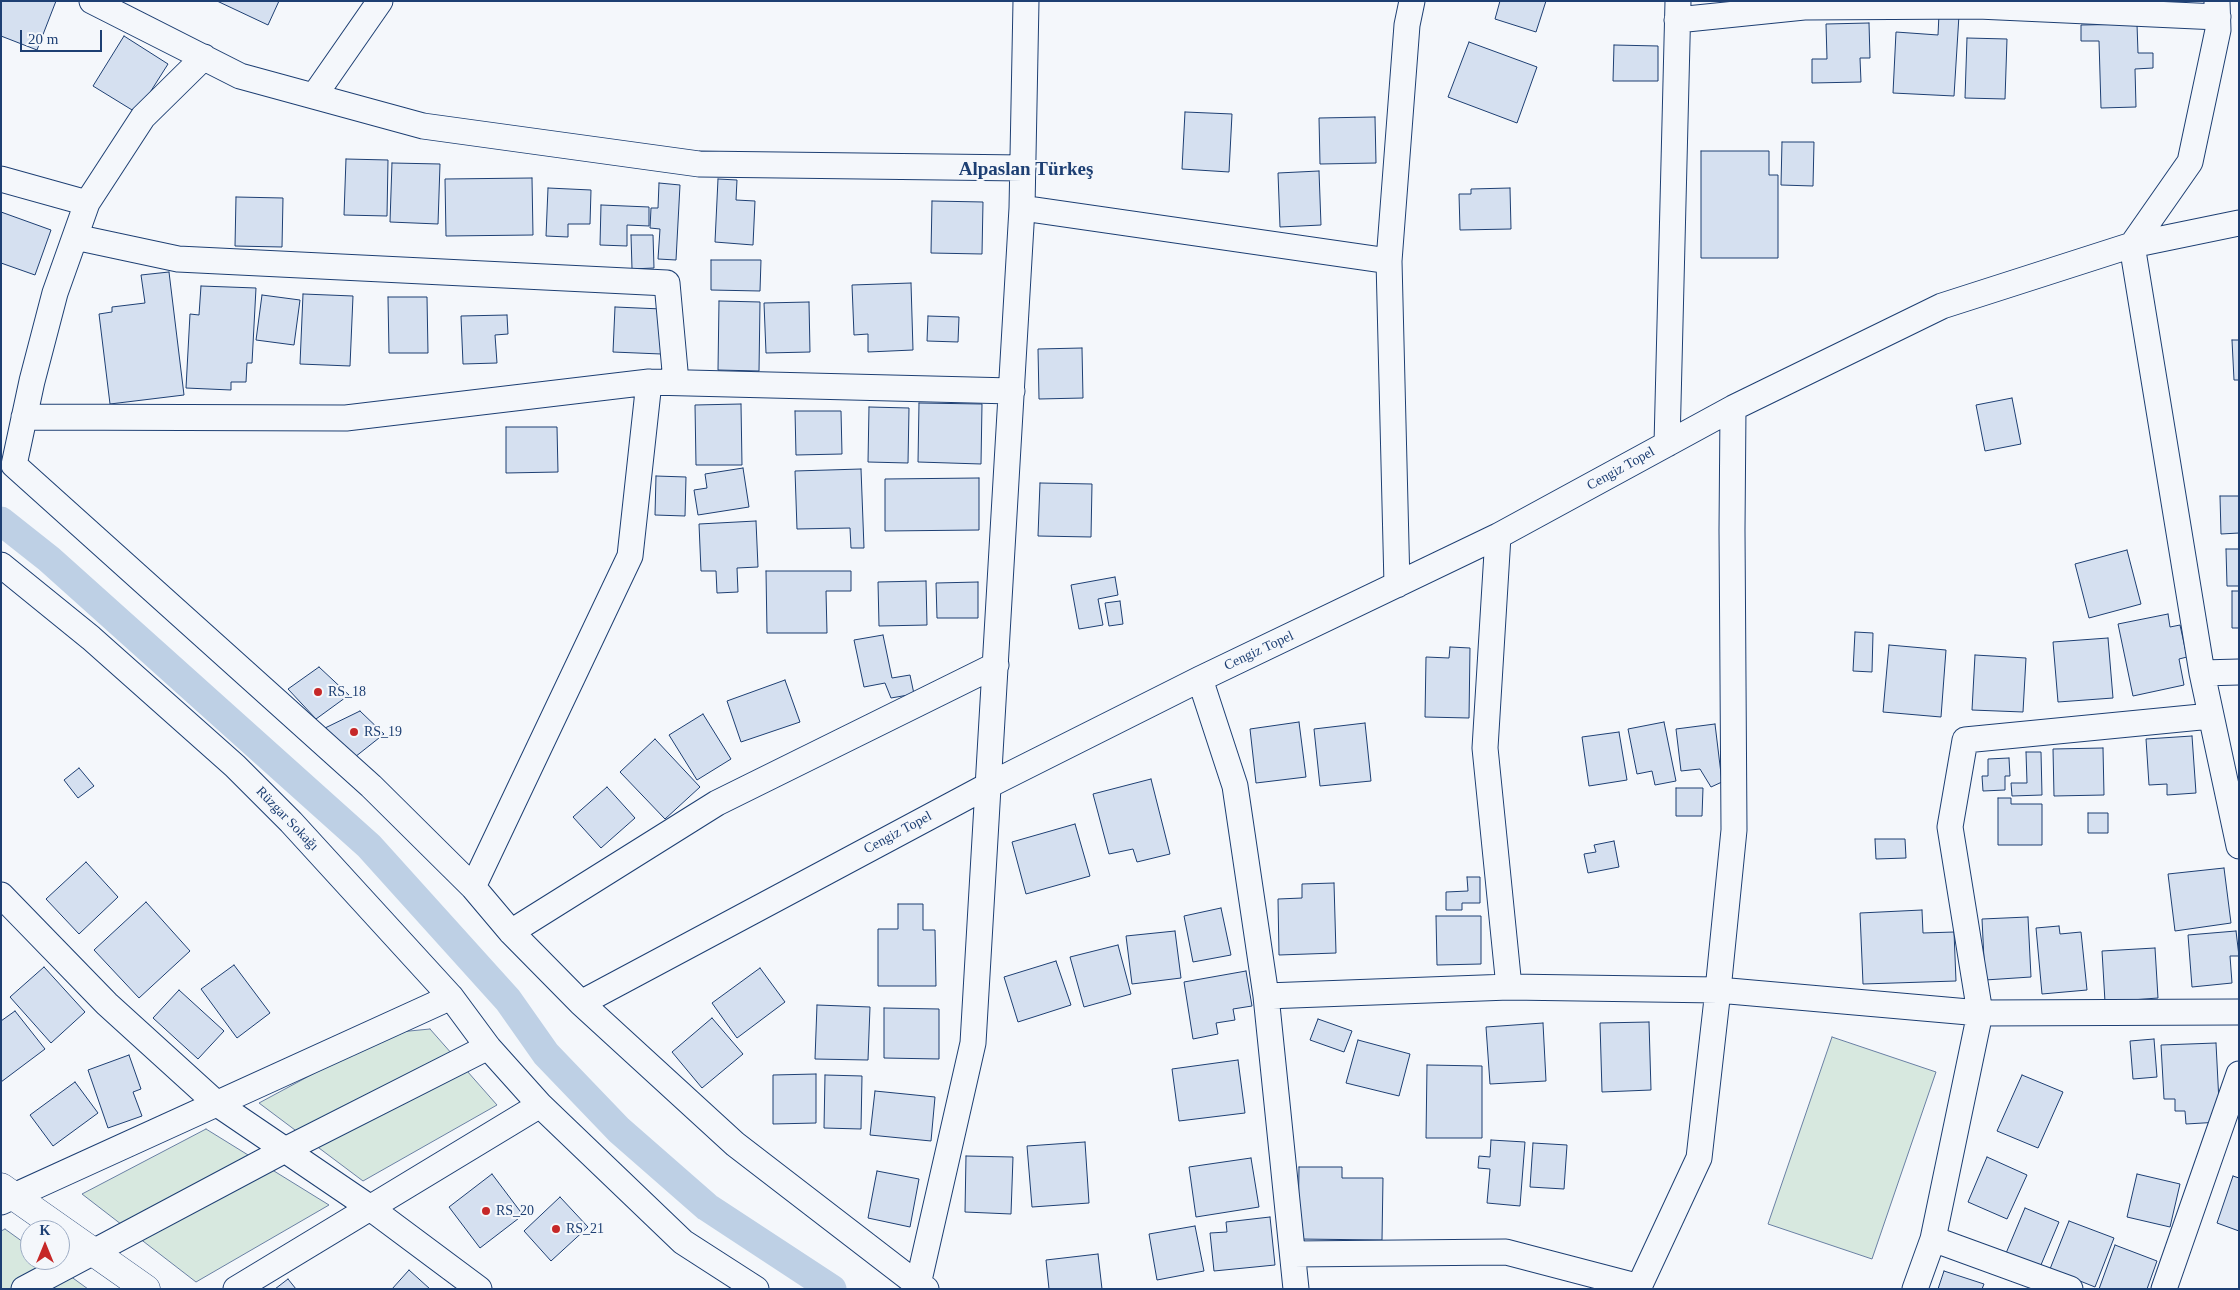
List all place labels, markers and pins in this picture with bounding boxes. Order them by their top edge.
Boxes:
place label: RS_18 [328,684,366,700]
marker: RS_18 [312,686,324,698]
place label: RS_19 [364,724,402,740]
marker: RS_19 [348,726,360,738]
place label: RS_20 [496,1203,534,1219]
marker: RS_20 [480,1205,492,1217]
place label: RS_21 [566,1221,604,1237]
marker: RS_21 [550,1223,562,1235]

